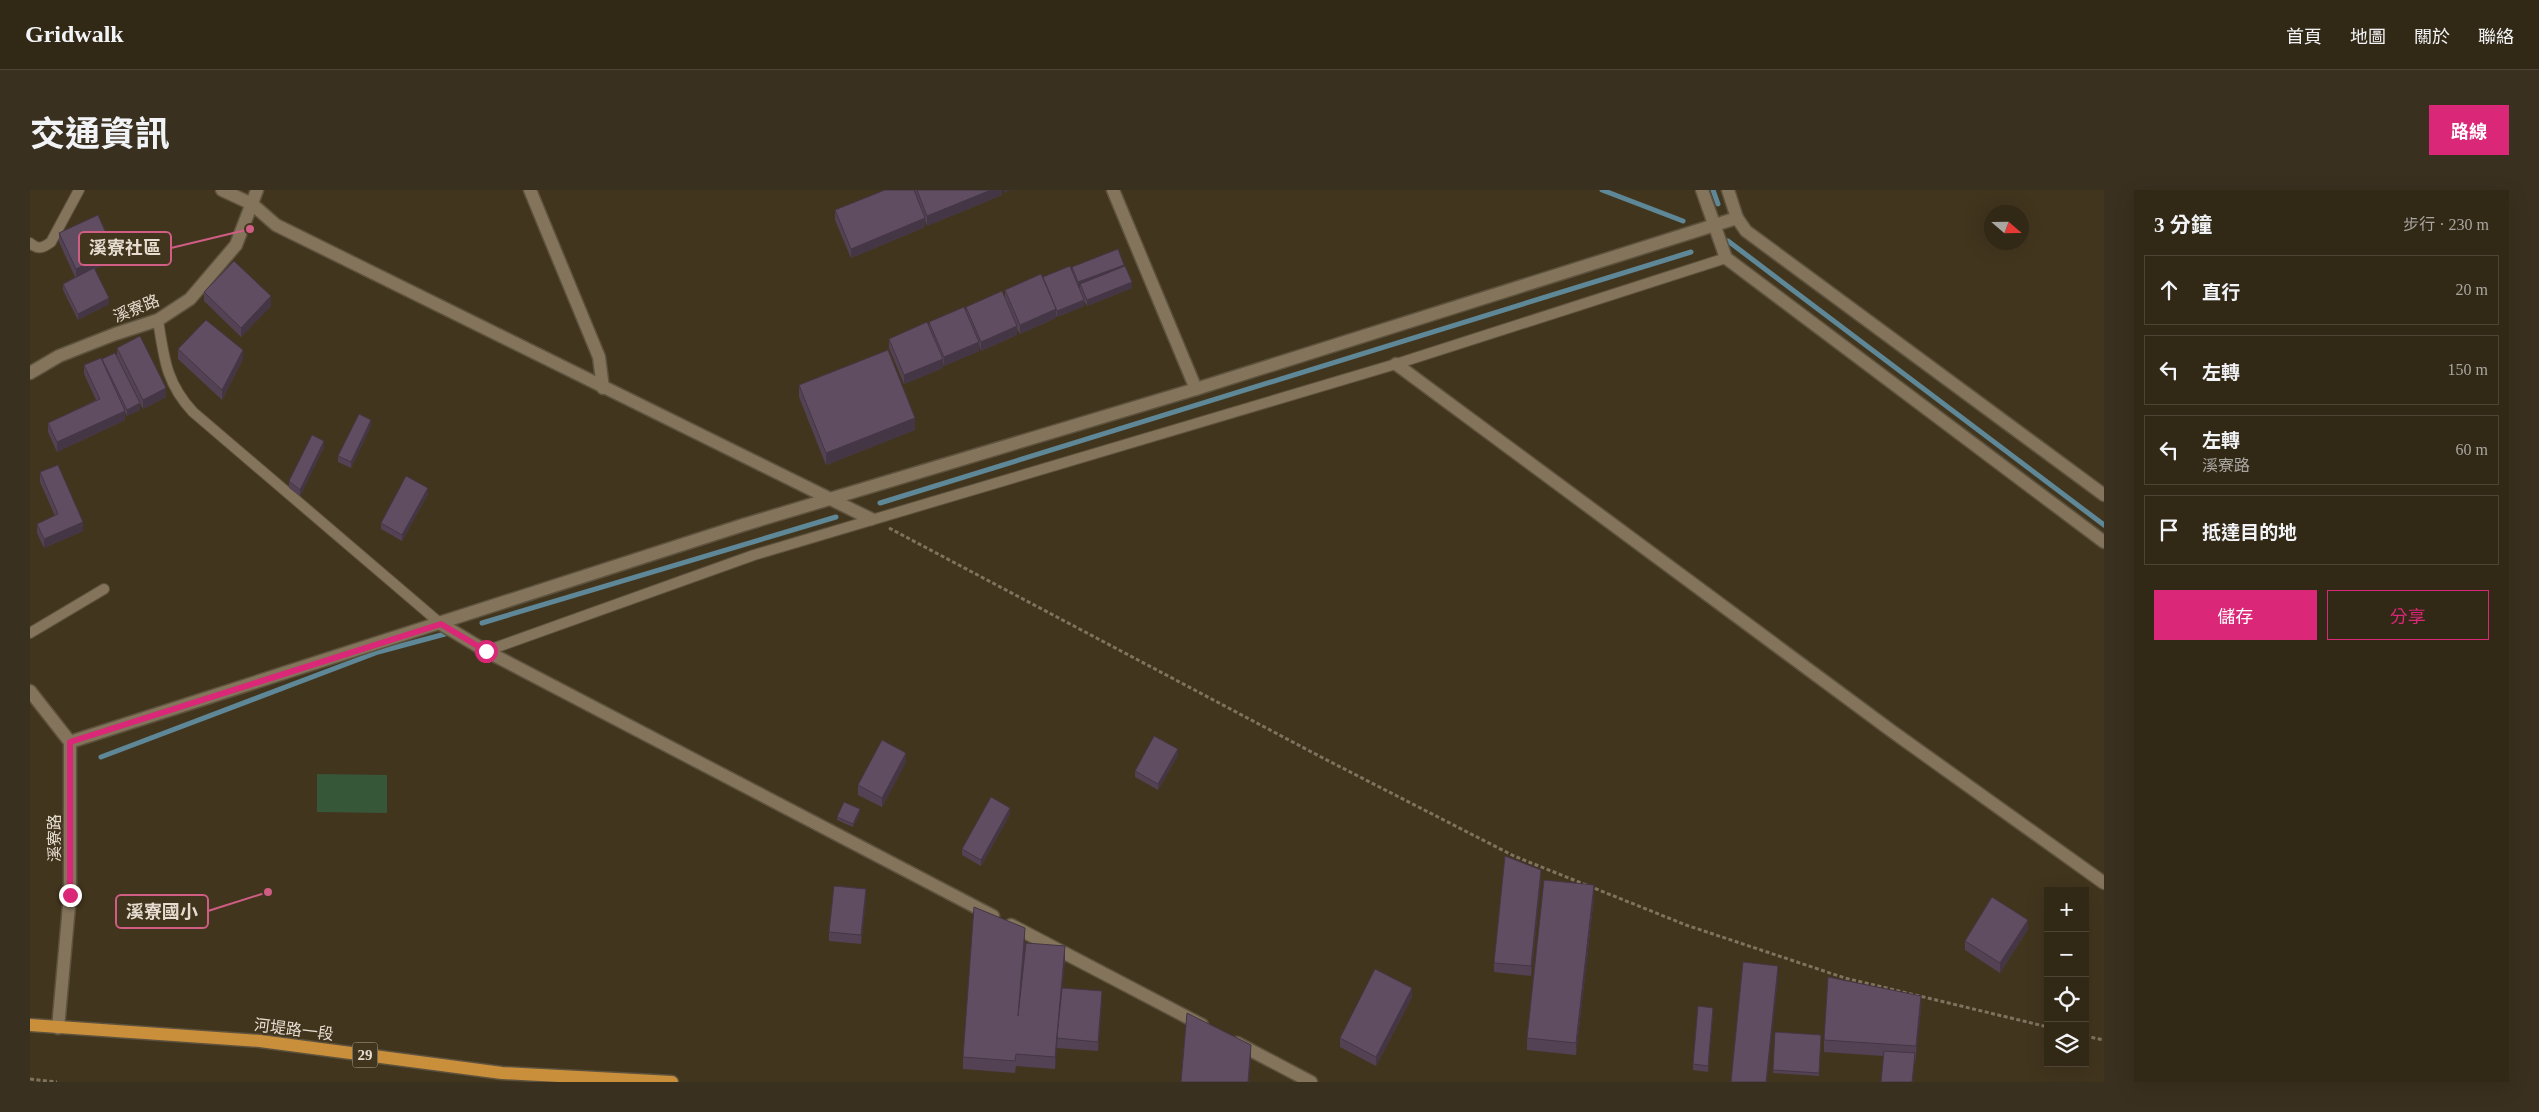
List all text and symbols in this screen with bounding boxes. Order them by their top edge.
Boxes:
text: Gridwalk [25,21,124,47]
text: 首頁 [2286,27,2322,47]
text: 地圖 [2350,27,2386,47]
text: 關於 [2414,27,2450,47]
text: 聯絡 [2478,27,2514,47]
button: 路線 [2429,105,2509,155]
text: 交通資訊 [30,115,170,154]
north arrow [1984,205,2029,250]
text: 3 分鐘 [2154,213,2212,237]
text: 步行 · 230 m [2403,216,2489,233]
callout: 溪寮社區 [79,232,171,265]
text: 溪寮社區 [89,238,161,258]
icon: ahead [2155,276,2183,304]
text: 20 m [2456,281,2488,298]
text: 直行 [2202,282,2240,303]
street label: 溪寮路 [111,292,162,325]
icon: left [2155,356,2183,384]
text: 150 m [2448,361,2488,378]
text: 左轉 [2202,362,2240,383]
text: 左轉 [2202,430,2240,451]
icon: left [2155,436,2183,464]
text: 60 m [2456,441,2488,458]
text: 溪寮路 [2202,457,2250,474]
icon: arrive [2155,516,2183,544]
text: 抵達目的地 [2202,522,2297,543]
button: 儲存 [2154,590,2317,640]
button: 分享 [2327,590,2489,640]
route start [475,640,498,663]
street label: 溪寮路 [46,814,63,862]
route end [59,884,82,907]
map controls [2044,887,2089,1067]
button: + [2044,887,2089,932]
callout: 溪寮國小 [116,895,208,928]
text: 溪寮國小 [126,902,198,922]
button: − [2044,932,2089,977]
button: locate [2044,977,2089,1022]
street label: 河堤路一段 [253,1016,335,1043]
button: layers [2044,1022,2089,1067]
road number: 29 [352,1042,378,1068]

